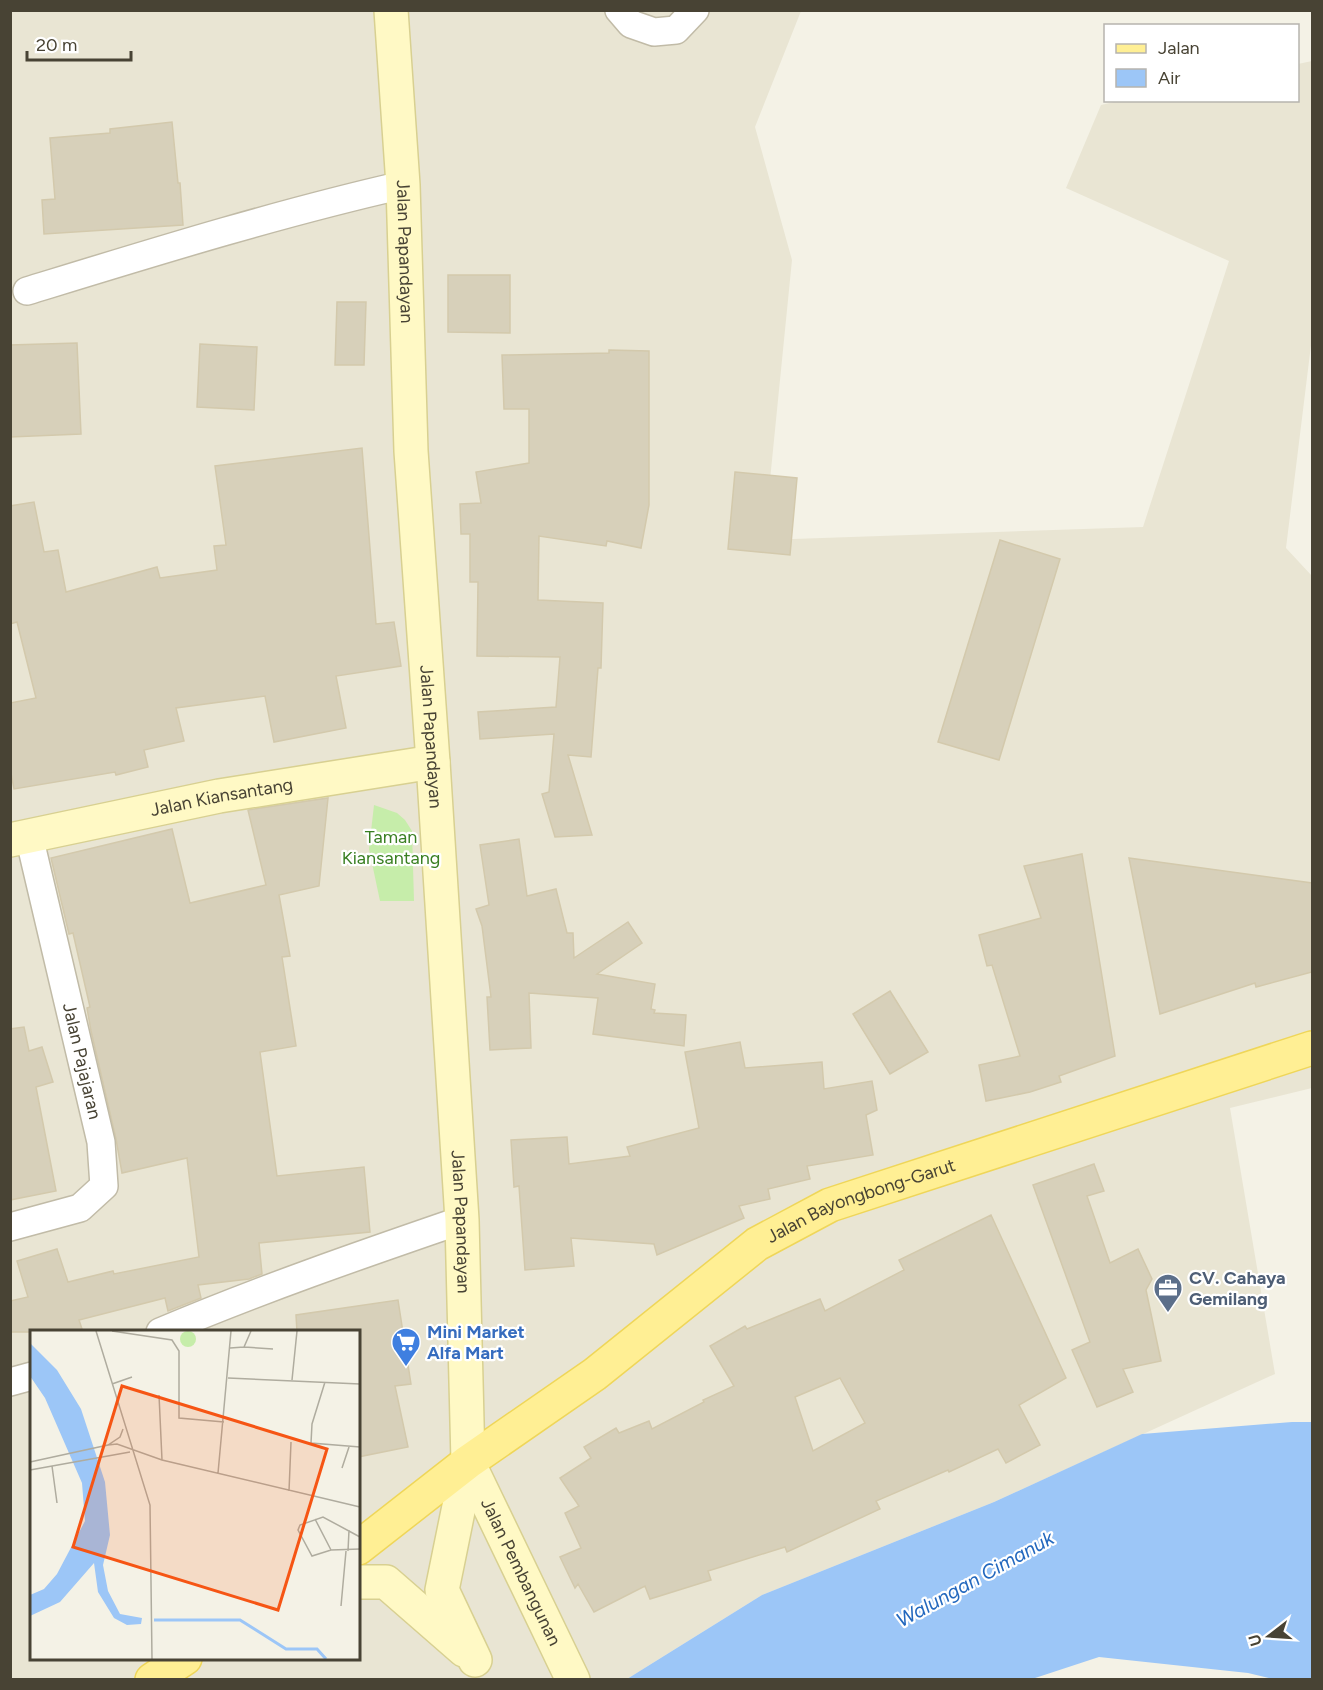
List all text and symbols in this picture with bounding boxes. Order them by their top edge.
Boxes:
scale bar [27,24,130,62]
legend [1104,24,1299,102]
text: 20 m [36,34,77,56]
text: Jalan [1158,37,1200,59]
text: Air [1158,67,1180,89]
street label: Jalan Papandayan [392,179,418,324]
street label: Jalan Papandayan [415,664,447,809]
street label: Jalan Kiansantang [148,773,295,821]
park label: Taman Kiansantang [342,826,440,869]
street label: Jalan Pajajaran [58,1001,106,1121]
street label: Jalan Papandayan [447,1149,475,1294]
street label: Jalan Bayongbong-Garut [763,1154,958,1248]
place label: CV. Cahaya Gemilang [1189,1267,1286,1310]
office icon: CV. Cahaya Gemilang [1152,1272,1184,1314]
place label: Mini Market Alfa Mart [427,1321,525,1364]
supermarket icon: Mini Market Alfa Mart [390,1326,422,1368]
inset map [30,1330,360,1660]
street label: Jalan Pembangunan [476,1495,566,1649]
water label: Walungan Cimanuk [892,1525,1059,1632]
north arrow [1239,1606,1299,1666]
text: U [1244,1632,1266,1648]

